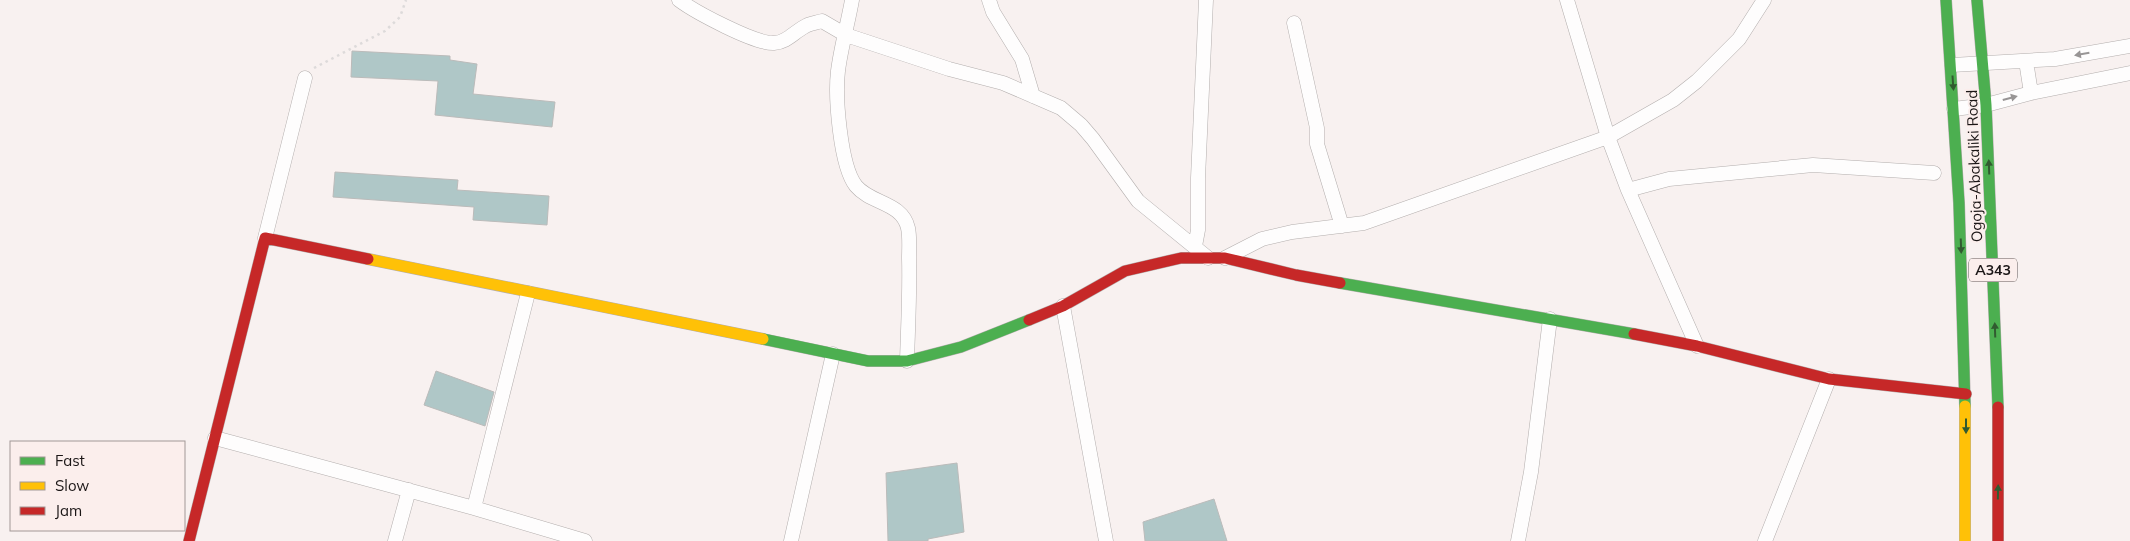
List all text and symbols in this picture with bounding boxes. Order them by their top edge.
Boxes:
one-way arrow [2074,51,2090,59]
one-way arrow [1949,76,1957,92]
street label: Ogoja-Abakaliki Road [1962,89,1986,243]
one-way arrow [2003,94,2018,102]
one-way arrow [1985,159,1993,175]
one-way arrow [1957,238,1965,254]
road number: A343 [1969,258,2017,282]
one-way arrow [1991,322,1999,338]
one-way arrow [1963,418,1971,434]
legend [10,441,185,531]
text: Fast [55,451,85,470]
text: Slow [55,476,89,495]
one-way arrow [1994,484,2002,500]
text: Jam [55,501,82,520]

